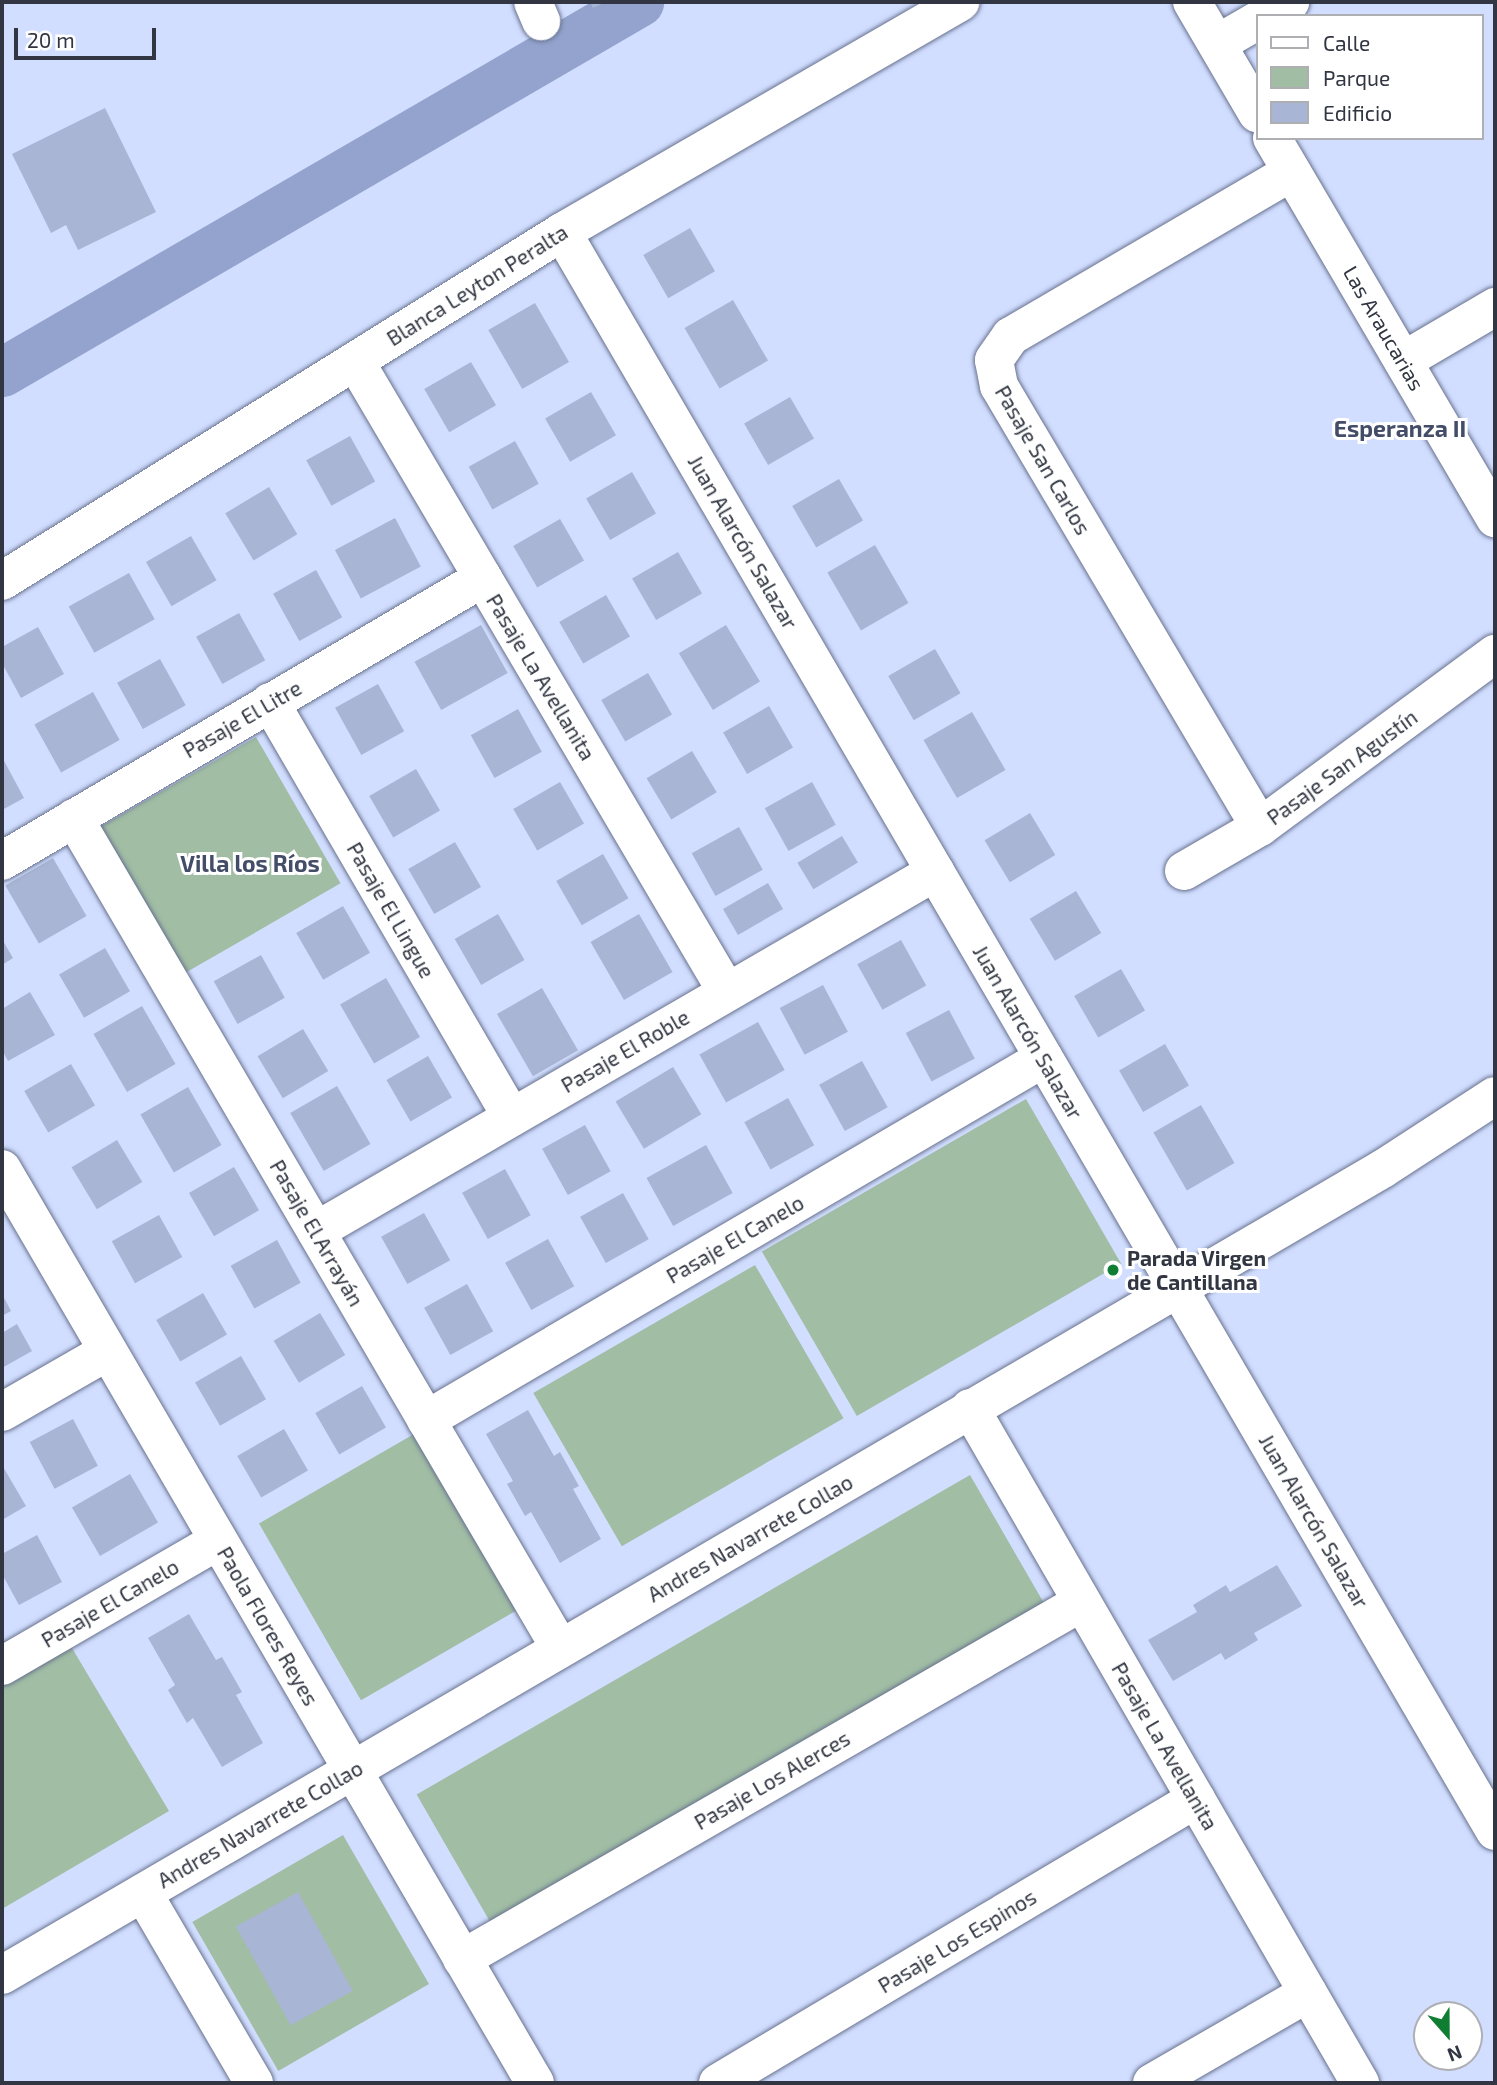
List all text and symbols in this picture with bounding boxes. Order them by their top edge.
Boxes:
scale bar [18,14,159,58]
legend [1256,14,1483,140]
text: 20 m [27,27,75,52]
text: Calle [1323,30,1370,55]
text: Parque [1323,65,1390,90]
text: Edificio [1323,100,1392,125]
street label: Blanca Leyton Peralta [382,219,572,351]
street label: Las Araucarias [1338,261,1430,395]
street label: Pasaje San Carlos [990,381,1096,539]
district label: Esperanza II [1334,414,1466,442]
street label: Juan Alarcón Salazar [683,450,803,634]
street label: Pasaje La Avellanita [481,589,601,765]
street label: Pasaje El Litre [178,675,306,763]
street label: Pasaje San Agustín [1262,704,1422,830]
street label: Pasaje El Lingue [342,837,440,983]
district label: Villa los Ríos [180,849,320,877]
street label: Juan Alarcón Salazar [968,940,1088,1124]
street label: Pasaje El Roble [556,1004,694,1098]
street label: Pasaje El Arrayán [265,1155,369,1311]
street label: Pasaje El Canelo [662,1189,808,1289]
place label: Parada Virgen de Cantillana [1127,1245,1266,1295]
marker: Parada Virgen de Cantillana [1105,1262,1121,1278]
street label: Juan Alarcón Salazar [1254,1429,1374,1613]
street label: Andres Navarrete Collao [643,1469,857,1607]
street label: Paola Flores Reyes [212,1542,324,1710]
street label: Pasaje El Canelo [37,1553,183,1653]
street label: Pasaje La Avellanita [1107,1657,1223,1835]
street label: Pasaje Los Alerces [689,1725,855,1835]
street label: Andres Navarrete Collao [153,1755,367,1893]
street label: Pasaje Los Espinos [873,1884,1041,1998]
north arrow [1413,2001,1483,2071]
text: N [1444,2041,1466,2067]

